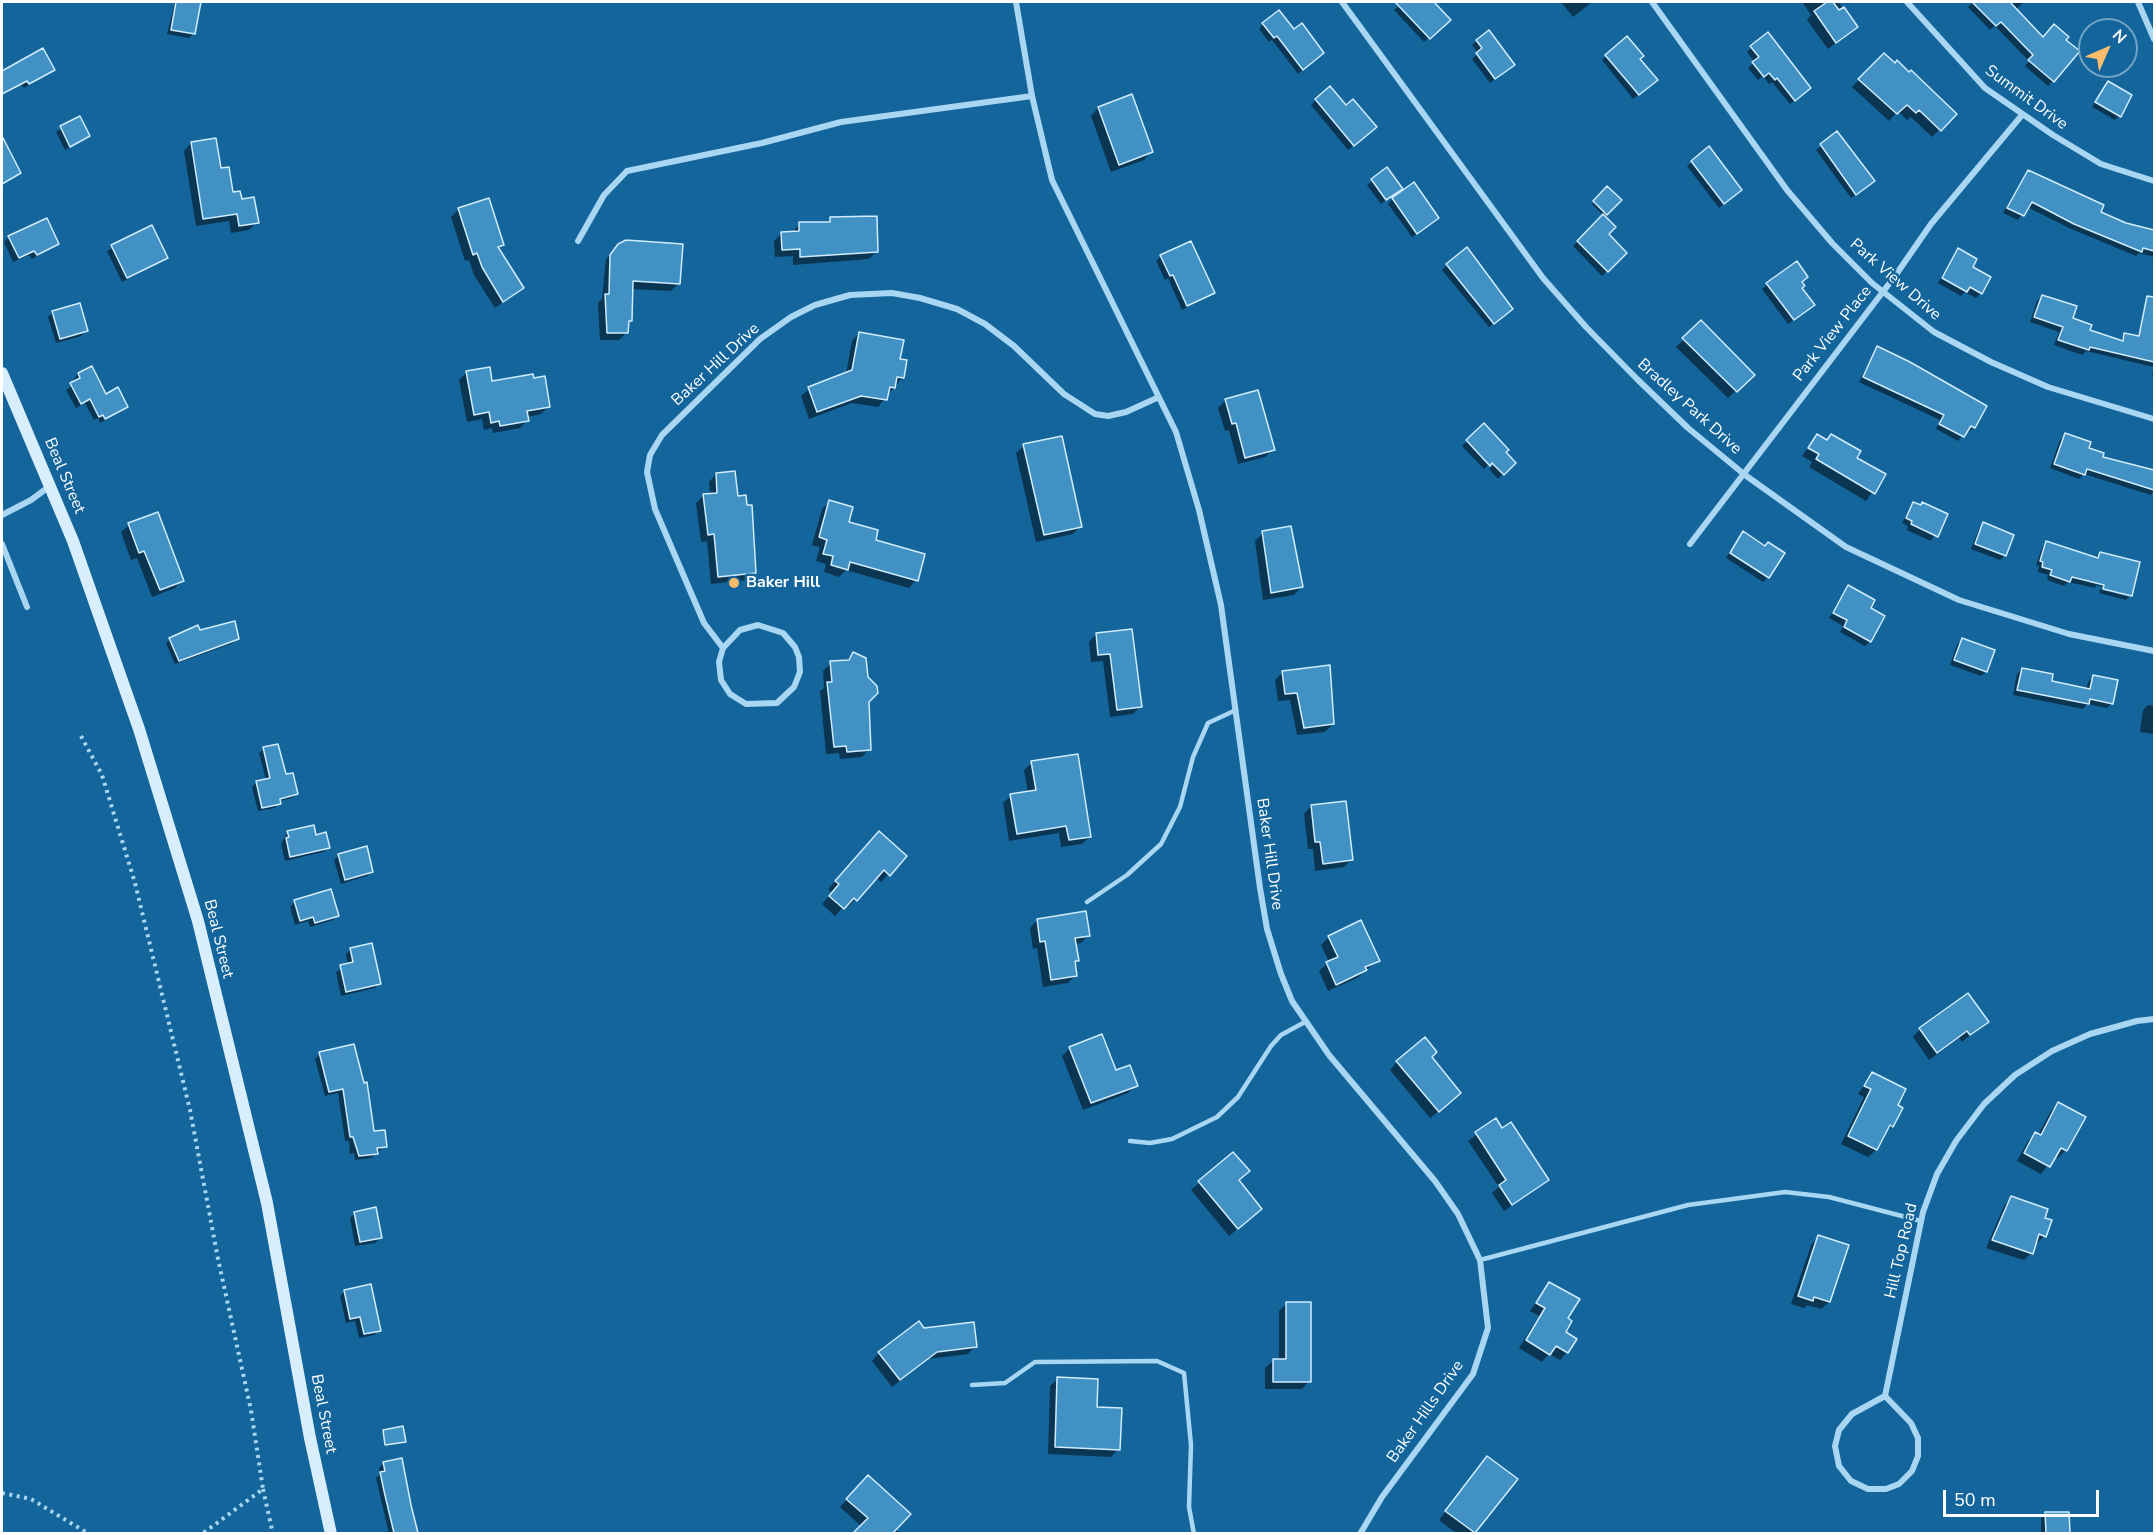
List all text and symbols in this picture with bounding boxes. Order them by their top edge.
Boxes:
north arrow [2078,18,2138,78]
text: N [2107,25,2131,49]
street label: Summit Drive [1981,62,2071,134]
street label: Park View Drive [1845,235,1945,325]
street label: Park View Place [1790,282,1876,386]
street label: Baker Hill Drive [668,319,764,411]
street label: Bradley Park Drive [1633,355,1745,459]
street label: Beal Street [39,435,89,517]
place label: Baker Hill [746,573,820,593]
marker: Baker Hill [727,576,741,590]
street label: Baker Hill Drive [1252,797,1286,911]
street label: Beal Street [199,898,237,980]
street label: Hill Top Road [1882,1201,1922,1301]
street label: Baker Hills Drive [1384,1357,1468,1467]
street label: Beal Street [306,1373,340,1455]
scale bar [1946,1478,2102,1516]
text: 50 m [1954,1488,1996,1512]

